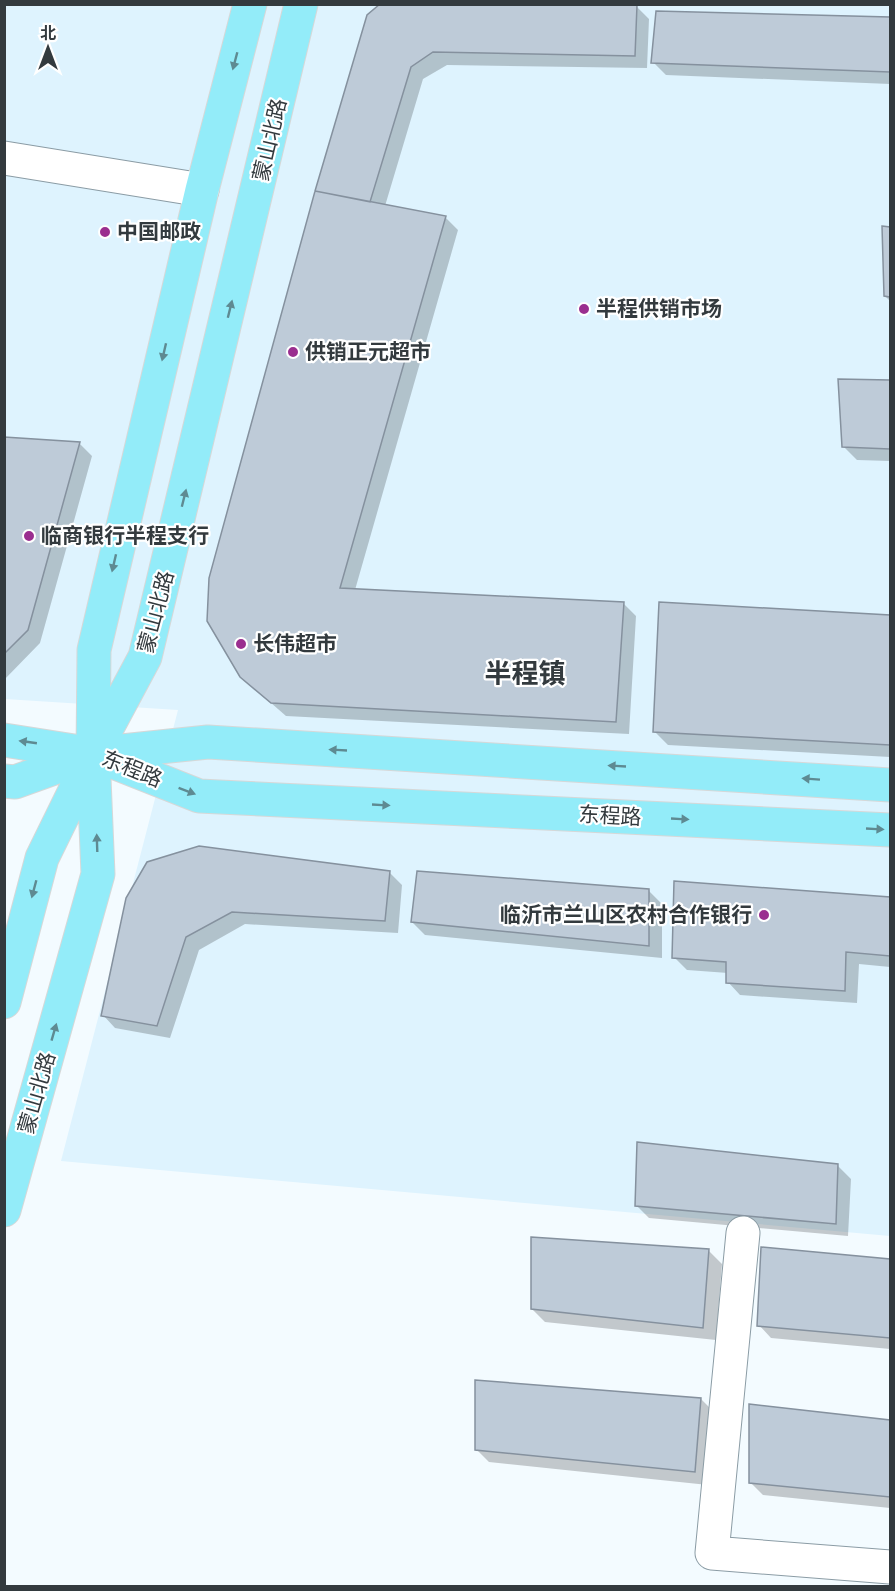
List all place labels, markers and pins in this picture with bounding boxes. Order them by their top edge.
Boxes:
place label: 中国邮政 [117,220,201,244]
marker: 中国邮政 [98,225,112,239]
place label: 半程供销市场 [596,297,722,321]
marker: 半程供销市场 [577,302,591,316]
place label: 供销正元超市 [305,340,431,364]
marker: 供销正元超市 [286,345,300,359]
place label: 临商银行半程支行 [41,524,209,548]
marker: 临商银行半程支行 [22,529,36,543]
place label: 长伟超市 [253,632,337,656]
marker: 长伟超市 [234,637,248,651]
place label: 临沂市兰山区农村合作银行 [500,903,752,927]
marker: 临沂市兰山区农村合作银行 [757,908,771,922]

